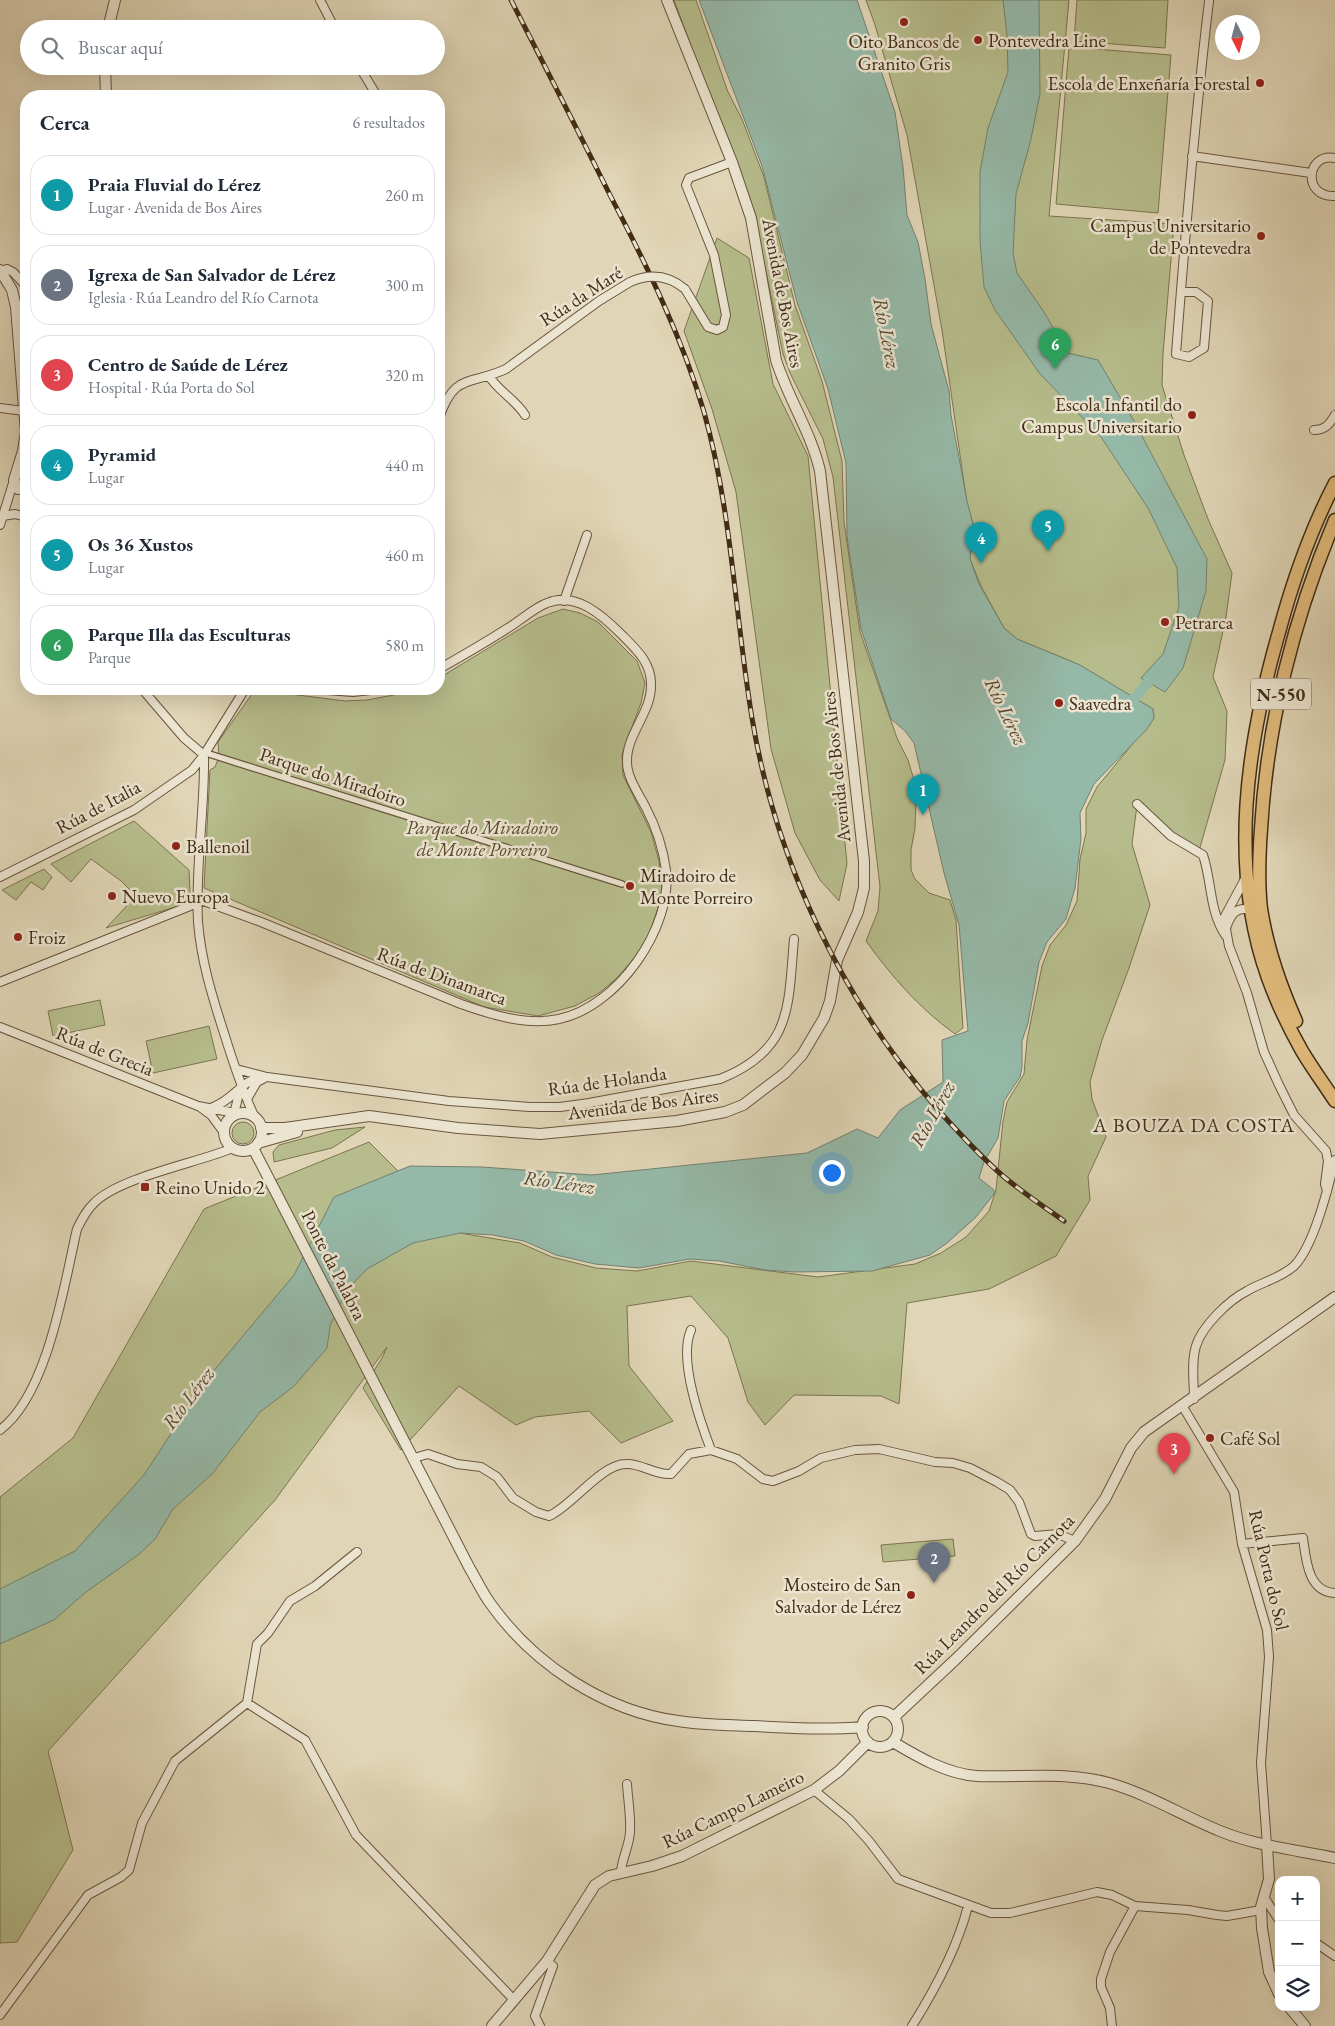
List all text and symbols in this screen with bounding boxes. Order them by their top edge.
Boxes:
north arrow [1215,15,1260,60]
marker: Oito Bancos de Granito Gris [898,16,910,28]
search box [20,20,445,75]
place label: Pontevedra Line [988,28,1106,53]
place label: Oito Bancos de Granito Gris [849,29,959,76]
icon: search [38,34,66,62]
marker: Pontevedra Line [972,34,984,46]
text: Buscar aquí [78,35,163,60]
place label: Escola de Enxeñaría Forestal [1047,71,1250,96]
marker: Escola de Enxeñaría Forestal [1254,77,1266,89]
text: Cerca [40,109,90,136]
text: 6 resultados [353,112,425,133]
text: Praia Fluvial do Lérez [88,172,261,197]
text: 1 [53,185,61,206]
text: 260 m [385,185,424,206]
text: Lugar · Avenida de Bos Aires [88,197,262,218]
place label: Campus Universitario de Pontevedra [1090,213,1251,260]
street label: Avenida de Bos Aires [756,215,810,370]
marker: Campus Universitario de Pontevedra [1255,230,1267,242]
street label: Rúa da Maré [535,260,627,332]
text: Igrexa de San Salvador de Lérez [88,262,335,287]
text: 2 [53,275,61,296]
text: 300 m [385,275,424,296]
text: Iglesia · Rúa Leandro del Río Carnota [88,287,319,308]
water label: Río Lérez [867,295,907,372]
pin: 6 [1039,328,1071,369]
text: Centro de Saúde de Lérez [88,352,288,377]
text: 3 [53,365,61,386]
text: 320 m [385,365,424,386]
text: Hospital · Rúa Porta do Sol [88,377,255,398]
place label: Escola Infantil do Campus Universitario [1021,392,1182,439]
marker: Escola Infantil do Campus Universitario [1186,409,1198,421]
text: Pyramid [88,442,156,467]
text: 4 [53,455,61,476]
text: 440 m [385,455,424,476]
text: Lugar [88,467,124,488]
pin: 5 [1032,510,1064,551]
pin: 4 [965,522,997,563]
text: Os 36 Xustos [88,532,193,557]
text: 5 [53,545,61,566]
text: 460 m [385,545,424,566]
text: Lugar [88,557,124,578]
place label: Petrarca [1175,610,1234,635]
marker: Petrarca [1159,616,1171,628]
text: Parque Illa das Esculturas [88,622,291,647]
text: 6 [53,635,61,656]
text: 580 m [385,635,424,656]
text: Parque [88,647,131,668]
water label: Río Lérez [979,673,1034,750]
road number: N-550 [1251,679,1311,710]
street label: Avenida de Bos Aires [816,690,856,845]
place label: Saavedra [1069,691,1132,716]
marker: Saavedra [1053,697,1065,709]
street label: Parque do Miradoiro [257,742,409,812]
street label: Rúa de Italia [51,774,145,840]
pin: 1 [907,774,939,815]
park label: Parque do Miradoiro de Monte Porreiro [406,815,558,862]
place label: Ballenoil [186,834,250,859]
marker: Ballenoil [170,840,182,852]
place label: Miradoiro de Monte Porreiro [640,863,753,910]
marker: Miradoiro de Monte Porreiro [624,880,636,892]
place label: Nuevo Europa [122,884,229,909]
marker: Nuevo Europa [106,890,118,902]
place label: Froiz [28,925,66,950]
marker: Froiz [12,931,24,943]
street label: Rúa de Dinamarca [374,941,511,1011]
street label: Rúa de Grecia [52,1020,158,1082]
street label: Rúa de Holanda [546,1060,668,1102]
water label: Río Lérez [903,1076,961,1152]
street label: Avenida de Bos Aires [565,1082,720,1126]
district label: A BOUZA DA COSTA [1092,1112,1295,1138]
your location [819,1160,845,1186]
water label: Río Lérez [522,1164,597,1200]
place label: Reino Unido 2 [155,1175,265,1200]
marker: Reino Unido 2 [139,1181,151,1193]
street label: Ponte da Palabra [296,1206,373,1325]
water label: Río Lérez [156,1361,221,1435]
place label: Café Sol [1220,1426,1281,1451]
marker: Café Sol [1204,1432,1216,1444]
pin: 3 [1158,1433,1190,1474]
street label: Rúa Porta do Sol [1243,1507,1295,1633]
street label: Rúa Leandro del Río Carnota [908,1508,1080,1680]
pin: 2 [918,1542,950,1583]
place label: Mosteiro de San Salvador de Lérez [775,1572,902,1619]
marker: Mosteiro de San Salvador de Lérez [905,1589,917,1601]
street label: Rúa Campo Lameiro [658,1764,808,1854]
map controls [1275,1876,1320,2011]
button: + [1275,1876,1320,1921]
button: − [1275,1921,1320,1966]
button: layers [1275,1966,1320,2011]

